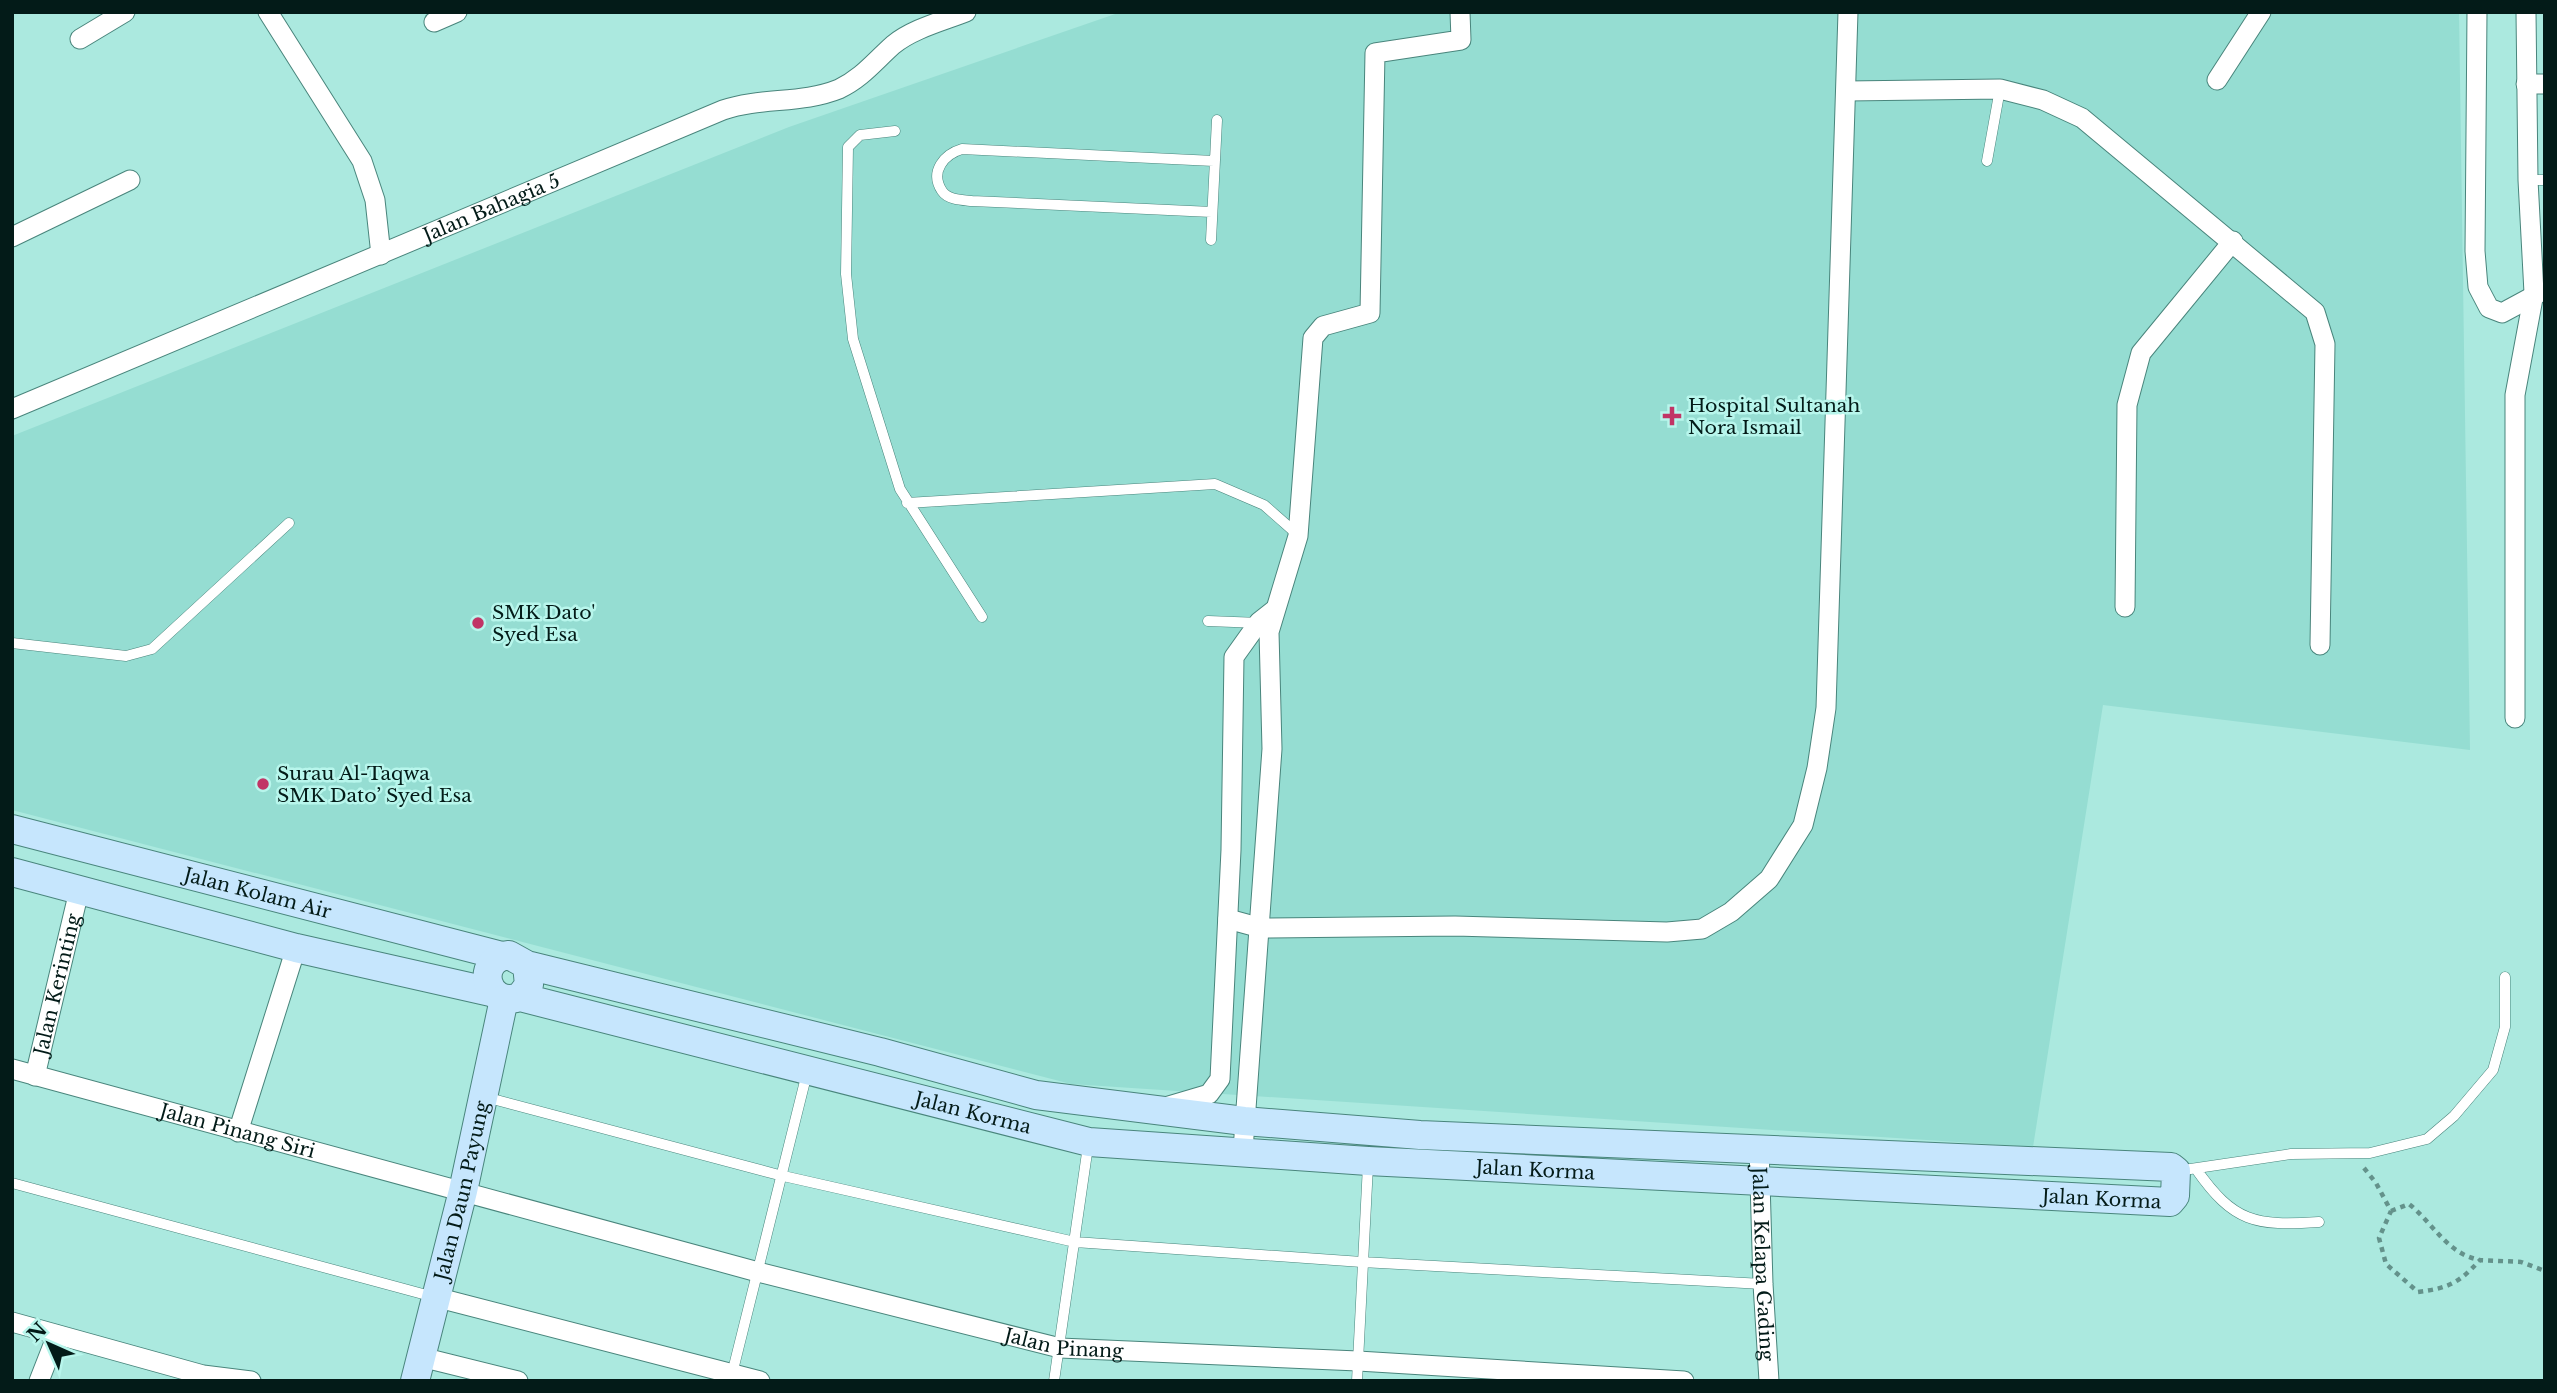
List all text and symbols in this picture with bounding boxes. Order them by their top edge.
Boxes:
street label: Jalan Bahagia 5 [417,169,563,248]
place label: Hospital Sultanah Nora Ismail [1688,394,1860,439]
marker: Hospital Sultanah Nora Ismail [1662,406,1682,426]
place label: SMK Dato' Syed Esa [492,601,595,646]
marker: SMK Dato' Syed Esa [470,615,486,631]
place label: Surau Al-Taqwa SMK Dato’ Syed Esa [277,762,472,807]
marker: Surau Al-Taqwa SMK Dato’ Syed Esa [255,776,271,792]
street label: Jalan Kolam Air [179,862,334,923]
street label: Jalan Kerinting [29,911,85,1061]
street label: Jalan Korma [909,1086,1034,1139]
street label: Jalan Pinang Siri [155,1098,318,1163]
street label: Jalan Daun Payung [429,1098,494,1286]
street label: Jalan Korma [1472,1155,1596,1185]
street label: Jalan Kelapa Gading [1747,1164,1779,1362]
street label: Jalan Korma [2038,1184,2162,1214]
north arrow [14,1309,84,1379]
text: N [23,1318,52,1347]
street label: Jalan Pinang [999,1323,1125,1363]

